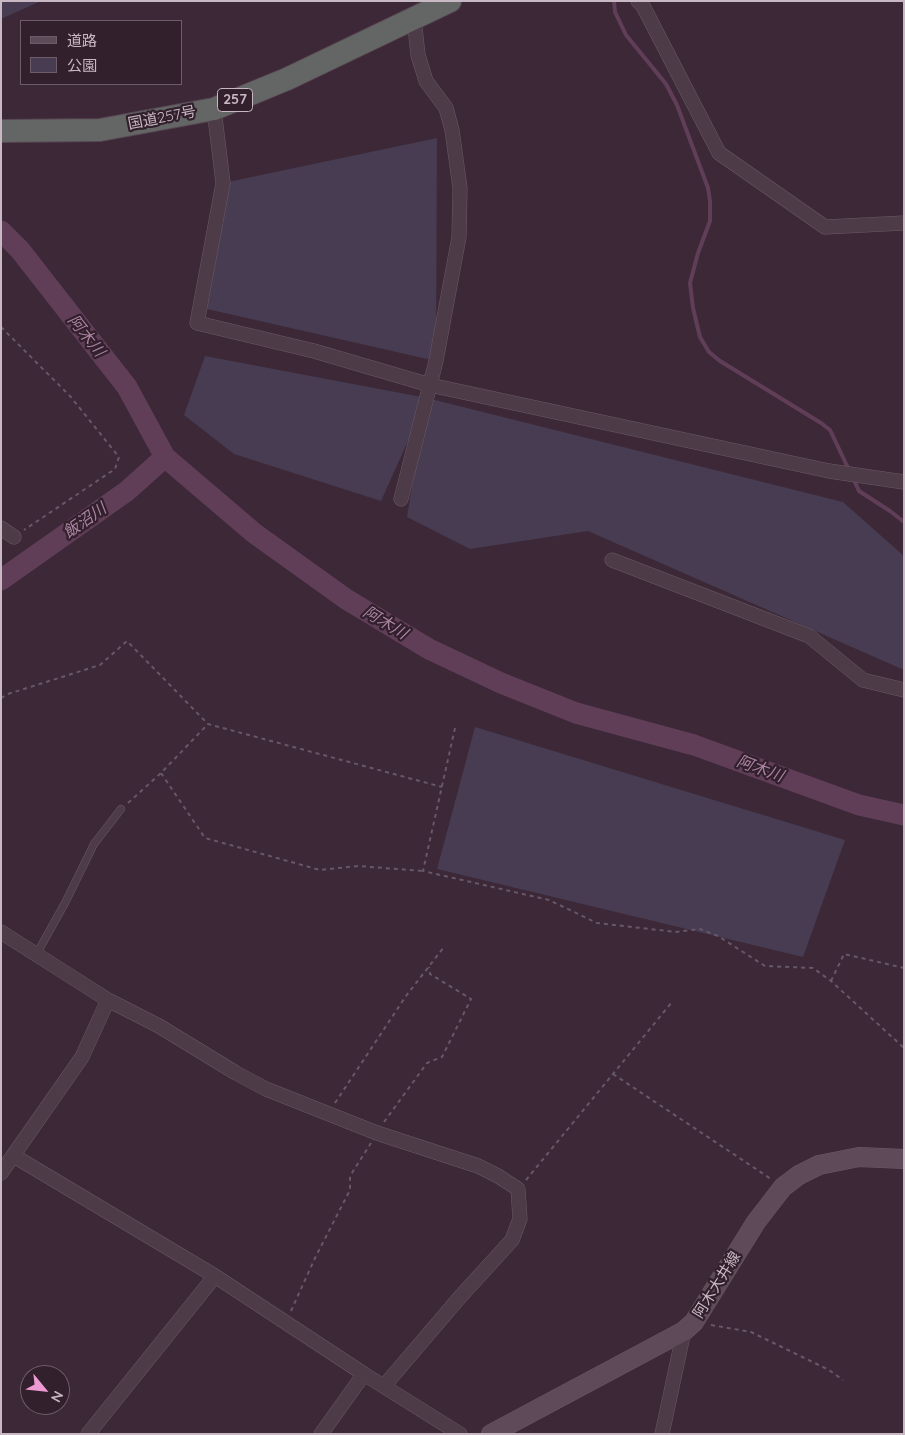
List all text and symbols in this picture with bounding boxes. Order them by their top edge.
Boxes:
legend [20,20,182,85]
text: 道路 [67,31,97,50]
text: 公園 [67,56,97,75]
road number: 257 [218,88,252,112]
street label: 国道257号 [126,103,198,133]
water label: 阿木川 [63,311,109,361]
water label: 飯沼川 [60,499,110,543]
water label: 阿木川 [359,602,411,644]
water label: 阿木川 [734,752,786,786]
street label: 阿木大井線 [689,1248,745,1322]
north arrow [20,1365,70,1415]
text: N [47,1388,68,1405]

